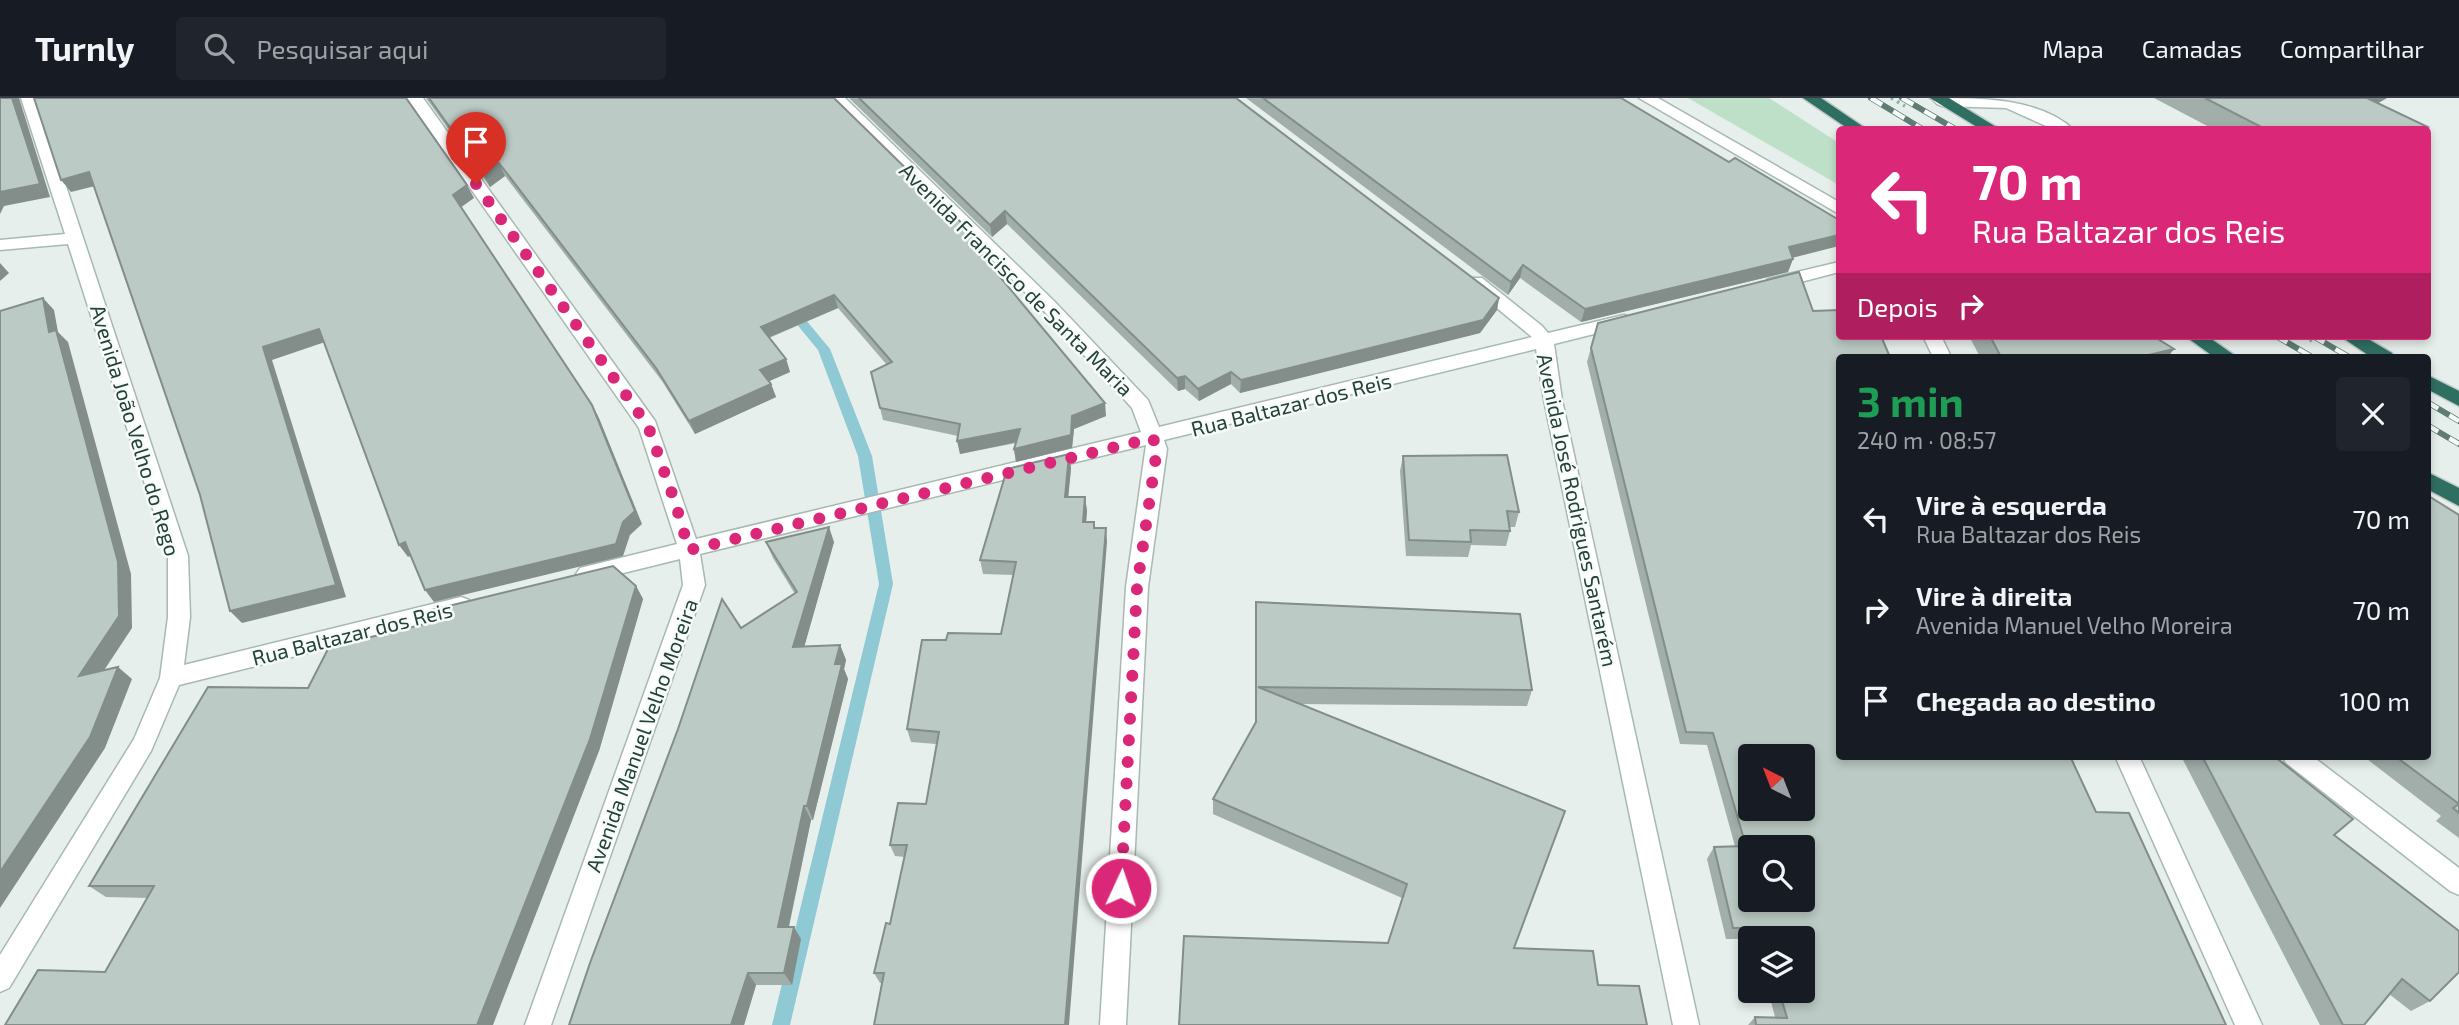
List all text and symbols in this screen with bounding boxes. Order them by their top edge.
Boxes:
search box [176,17,666,80]
text: Turnly [35,28,134,68]
icon: search [200,29,238,67]
text: Pesquisar aqui [256,33,428,64]
text: Mapa [2042,34,2104,63]
text: Camadas [2142,34,2242,63]
text: Compartilhar [2280,34,2424,63]
pin [446,112,506,184]
icon: arrive [457,123,495,161]
text: 70 m [1972,151,2083,210]
icon: left [1857,154,1948,245]
street label: Avenida Francisco de Santa Maria [895,157,1139,401]
text: Rua Baltazar dos Reis [1972,211,2285,249]
icon: right [1952,287,1990,325]
text: Depois [1857,291,1938,322]
street label: Avenida João Velho do Rego [86,301,186,559]
street label: Avenida José Rodrigues Santarém [1533,351,1623,669]
street label: Rua Baltazar dos Reis [1188,367,1394,441]
text: 3 min [1857,375,1964,425]
button: close [2336,377,2410,451]
text: 240 m · 08:57 [1857,426,1996,454]
text: Vire à esquerda [1916,489,2107,520]
icon: left [1857,500,1895,538]
text: 70 m [2352,503,2410,534]
text: Rua Baltazar dos Reis [1916,520,2141,548]
text: Vire à direita [1916,580,2072,611]
icon: right [1857,591,1895,629]
text: 70 m [2352,594,2410,625]
street label: Avenida Manuel Velho Moreira [580,595,702,875]
street label: Rua Baltazar dos Reis [249,596,455,670]
text: Avenida Manuel Velho Moreira [1916,611,2233,639]
icon: arrive [1857,682,1895,720]
text: Chegada ao destino [1916,685,2156,716]
text: 100 m [2340,685,2410,716]
north arrow [1738,744,1815,821]
map controls [1738,744,1815,1003]
button: search [1738,835,1815,912]
position arrow [1084,851,1158,925]
button: layers [1738,926,1815,1003]

